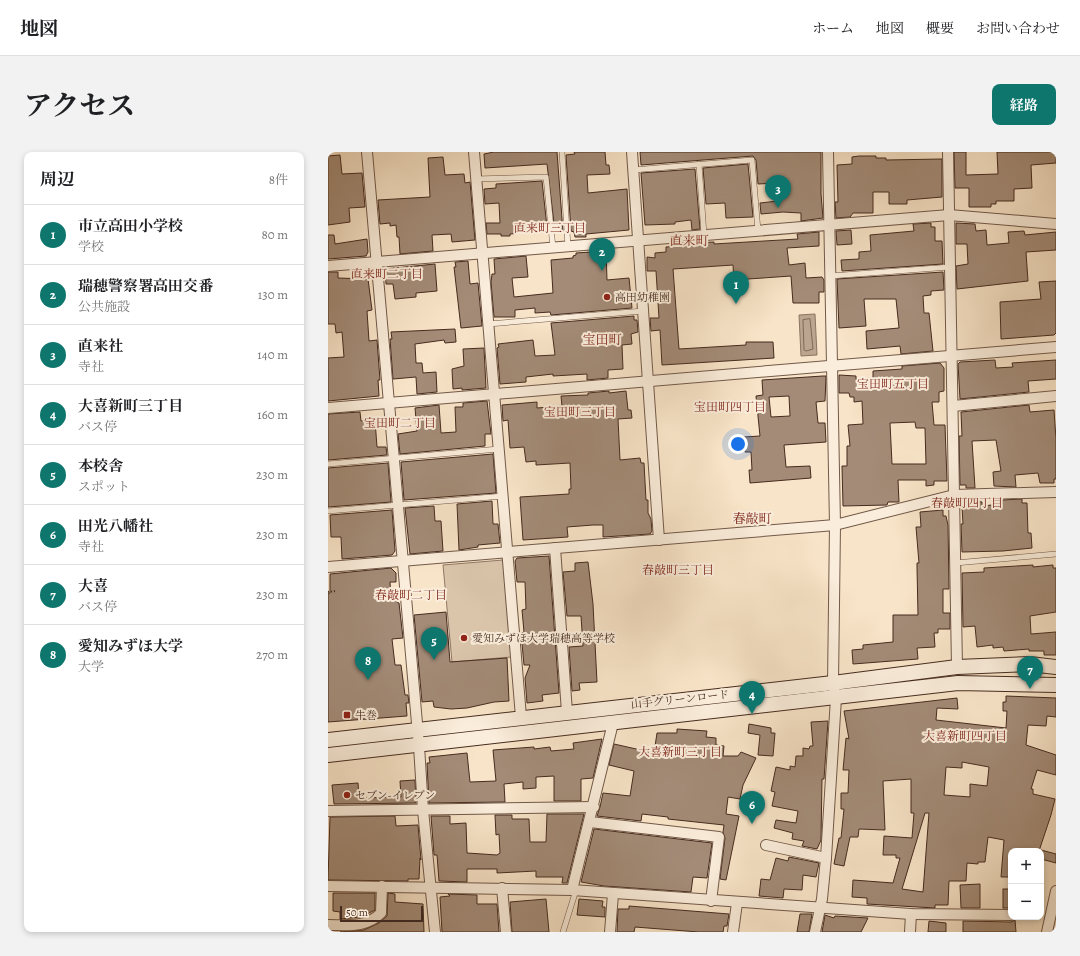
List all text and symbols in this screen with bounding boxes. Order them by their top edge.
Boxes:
text: 地図 [20,16,58,42]
text: ホーム [812,19,854,38]
text: 地図 [876,19,904,38]
text: 概要 [926,19,954,38]
text: お問い合わせ [976,19,1060,38]
button: 経路 [992,84,1056,125]
text: アクセス [24,87,135,125]
text: 周辺 [40,168,74,191]
text: 8件 [269,171,288,188]
pin: 3 [765,175,791,208]
text: 市立高田小学校 [78,216,183,236]
district label: 直来町三丁目 [514,220,586,236]
text: 1 [51,226,55,243]
text: 80 m [261,226,288,243]
district label: 直来町 [669,232,709,249]
text: 学校 [78,238,104,255]
pin: 2 [589,238,615,271]
district label: 直来町二丁目 [351,266,423,282]
pin: 1 [723,271,749,304]
text: 瑞穂警察署高田交番 [78,276,213,296]
text: 2 [50,286,56,303]
text: 130 m [258,286,288,303]
place label: 高田幼稚園 [615,290,670,305]
marker: 高田幼稚園 [602,292,612,302]
text: 公共施設 [78,298,130,315]
district label: 宝田町 [582,331,622,348]
text: 直来社 [78,336,123,356]
text: 3 [50,346,56,363]
text: 140 m [257,346,288,363]
text: 寺社 [78,358,104,375]
district label: 宝田町五丁目 [857,376,929,392]
text: 大喜新町三丁目 [78,396,183,416]
district label: 宝田町四丁目 [694,399,766,415]
district label: 宝田町三丁目 [544,404,616,420]
text: 4 [50,406,56,423]
text: 160 m [257,406,288,423]
district label: 宝田町二丁目 [364,415,436,431]
text: バス停 [78,418,117,435]
your location [728,434,748,454]
text: 本校舎 [78,456,123,476]
text: 5 [50,466,56,483]
text: 230 m [256,466,288,483]
text: スポット [78,478,130,495]
district label: 春敲町四丁目 [931,495,1003,511]
district label: 春敲町 [732,510,772,527]
text: 田光八幡社 [78,516,153,536]
text: 6 [50,526,56,543]
text: 230 m [256,526,288,543]
text: 寺社 [78,538,104,555]
district label: 春敲町三丁目 [642,562,714,578]
text: 大喜 [78,576,108,596]
text: 7 [50,586,56,603]
text: 230 m [256,586,288,603]
district label: 春敲町二丁目 [375,587,447,603]
text: バス停 [78,598,117,615]
pin: 5 [421,627,447,660]
place label: 愛知みずほ大学瑞穂高等学校 [472,631,615,646]
marker: 愛知みずほ大学瑞穂高等学校 [459,633,469,643]
text: 愛知みずほ大学 [78,636,183,656]
text: 8 [50,646,56,663]
text: 270 m [256,646,288,663]
pin: 8 [355,647,381,680]
pin: 7 [1017,656,1043,689]
text: 大学 [78,658,104,675]
pin: 4 [739,681,765,714]
street label: 山手グリーンロード [630,687,730,712]
place label: 牛巻 [355,708,377,723]
marker: 牛巻 [342,710,352,720]
district label: 大喜新町四丁目 [923,728,1007,744]
district label: 大喜新町三丁目 [638,744,722,760]
place label: セブン-イレブン [355,788,435,803]
marker: セブン-イレブン [342,790,352,800]
pin: 6 [739,791,765,824]
map controls [1008,848,1044,920]
button: + [1008,848,1044,884]
button: − [1008,884,1044,920]
scale bar [340,904,423,923]
text: 50 m [346,905,368,920]

